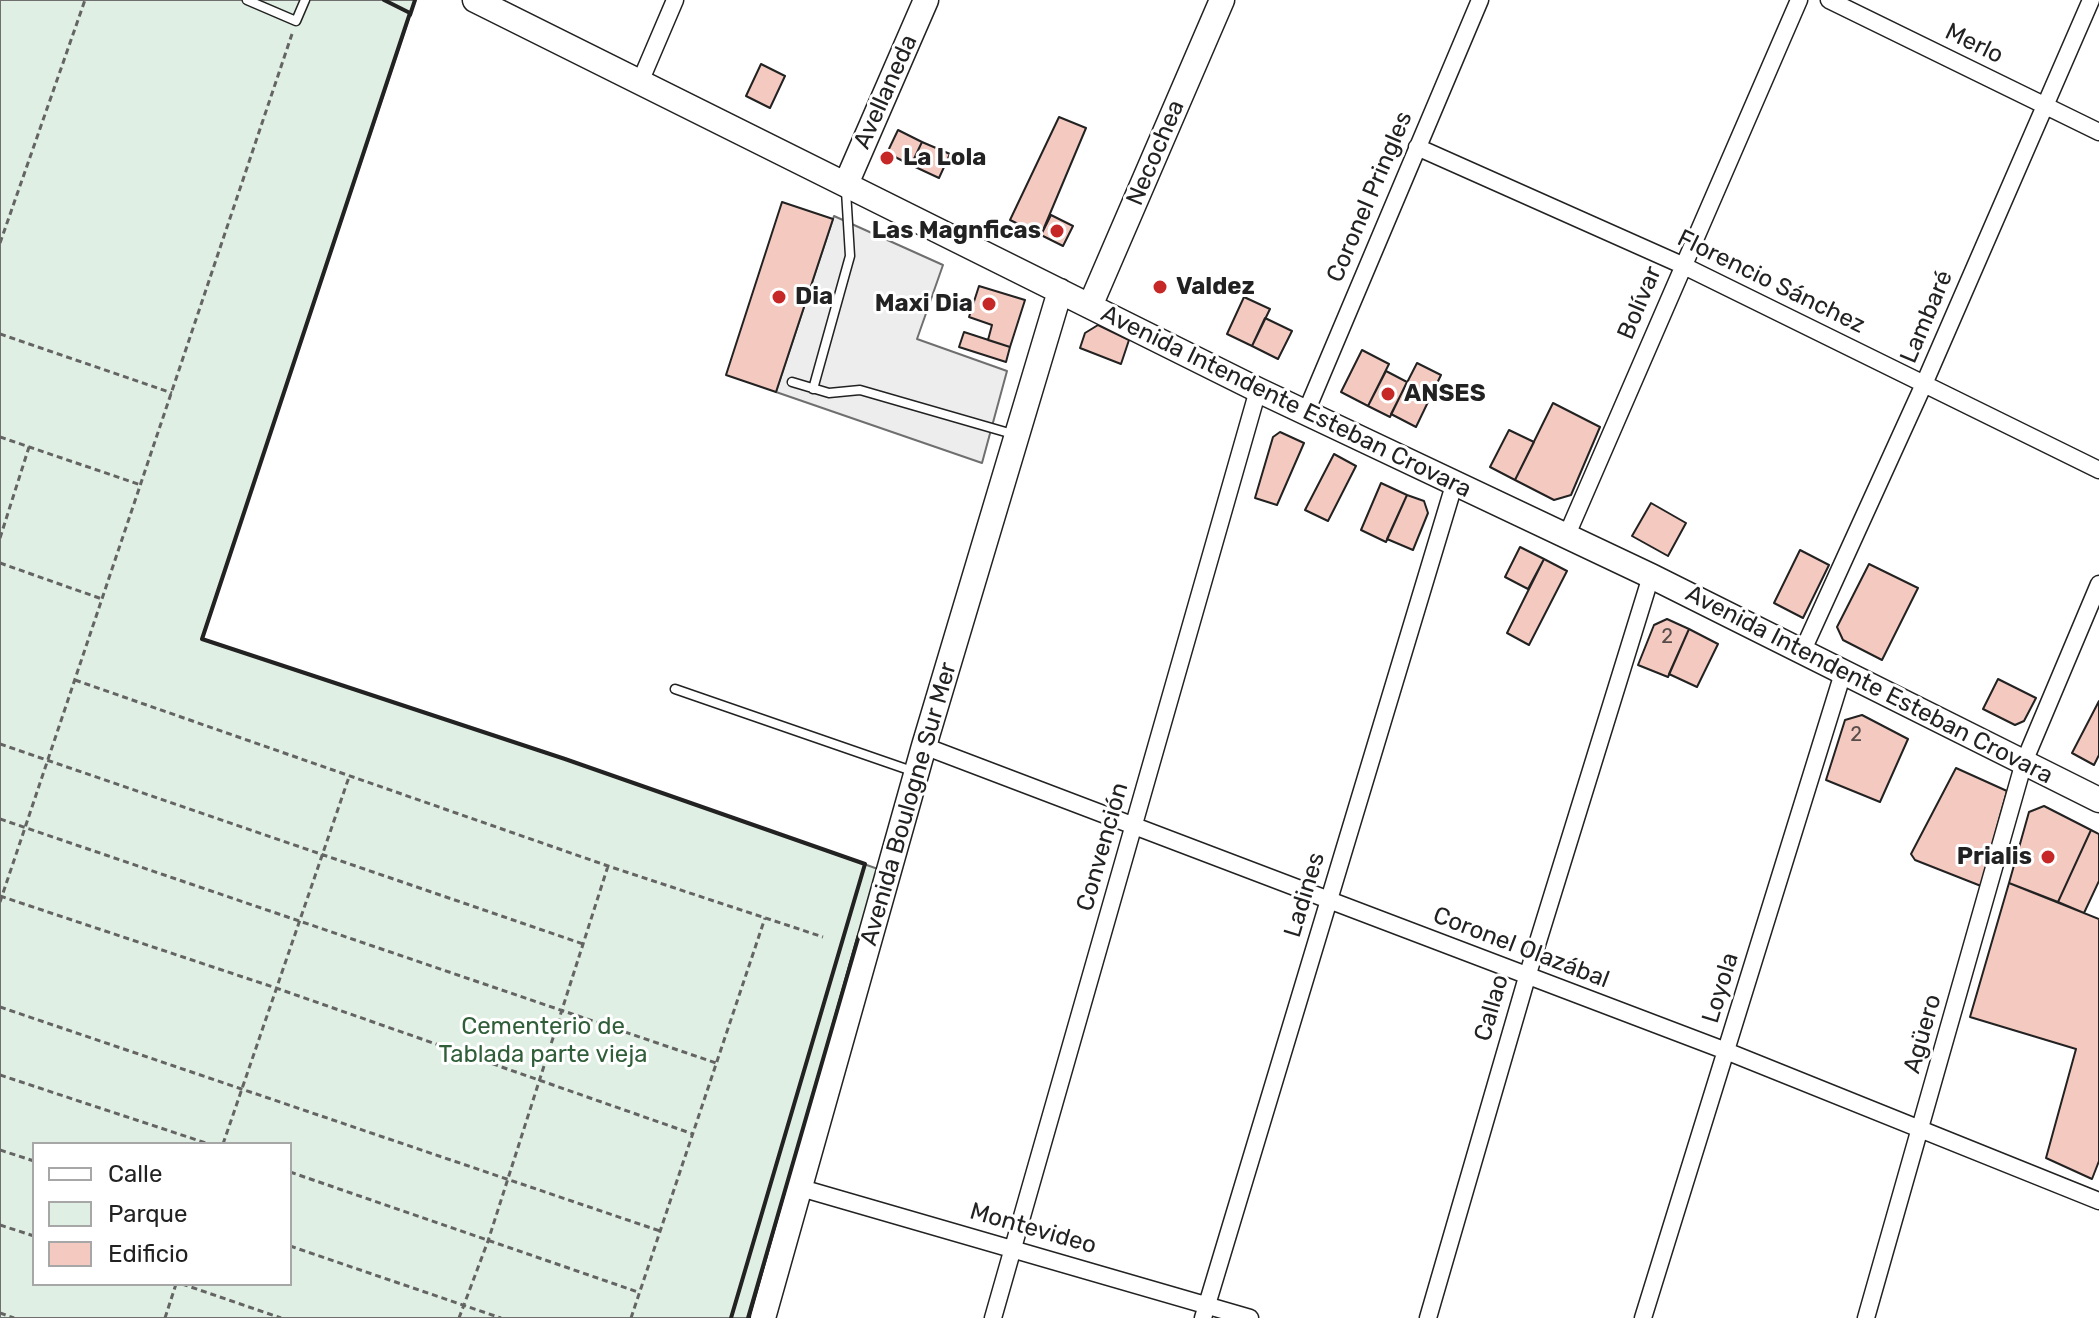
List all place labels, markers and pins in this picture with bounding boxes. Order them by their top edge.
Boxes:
place label: La Lola [903,144,986,172]
marker: La Lola [878,149,896,167]
place label: Las Magnficas [872,217,1041,245]
marker: Las Magnficas [1048,222,1066,240]
place label: Valdez [1176,273,1255,301]
marker: Valdez [1151,278,1169,296]
place label: Dia [795,283,833,311]
marker: Dia [770,288,788,306]
place label: Maxi Dia [875,290,973,318]
marker: Maxi Dia [980,295,998,313]
place label: ANSES [1404,380,1486,408]
marker: ANSES [1379,385,1397,403]
place label: Prialis [1957,843,2032,871]
marker: Prialis [2039,848,2057,866]

